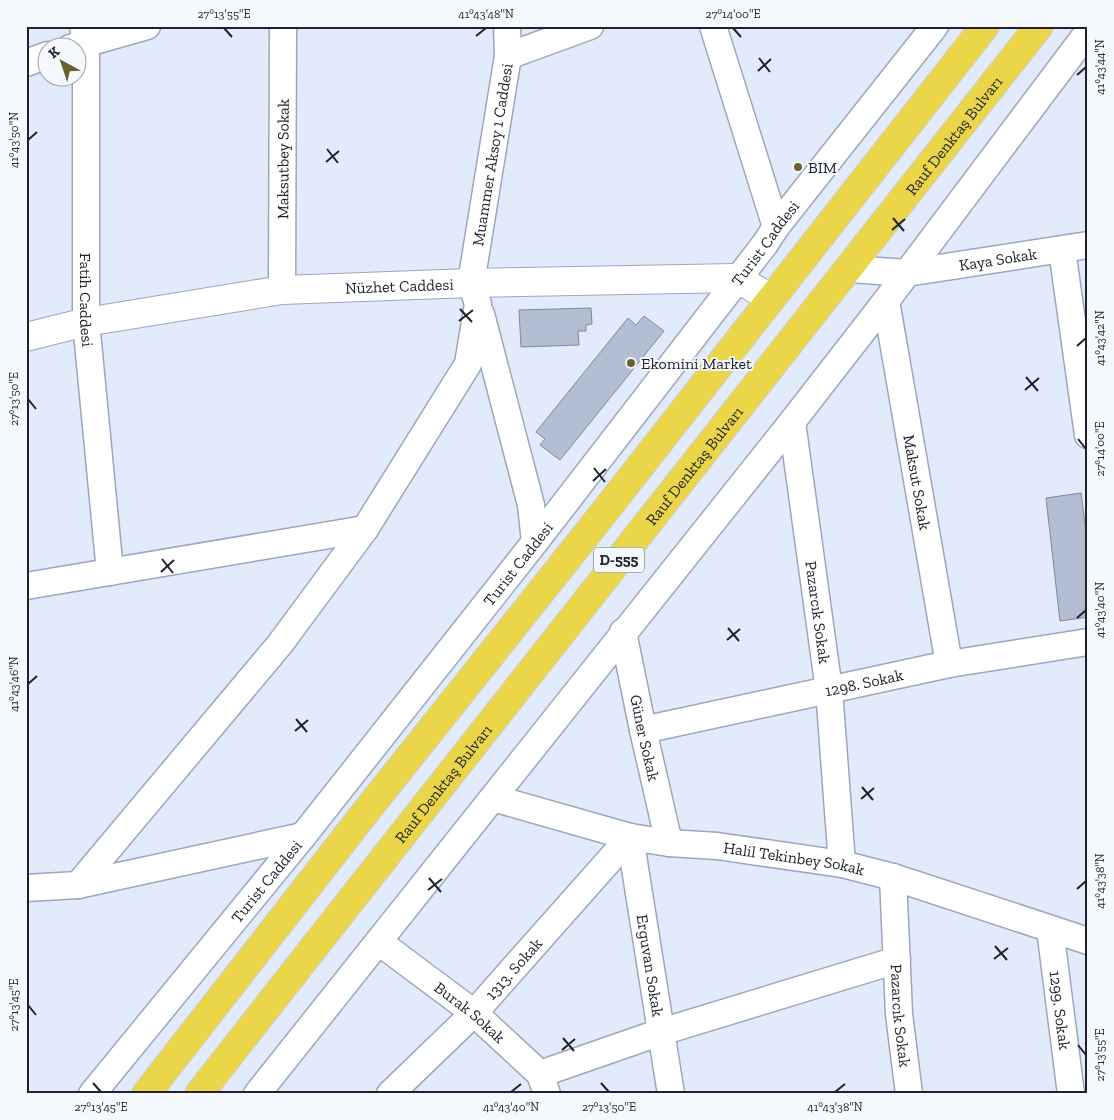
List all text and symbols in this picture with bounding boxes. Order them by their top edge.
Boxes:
text: 27°13'55"E [197,7,251,21]
text: 41°43'48"N [458,7,514,21]
text: 27°14'00"E [705,7,761,21]
north arrow [38,38,88,88]
text: 41°43'44"N [1093,39,1107,95]
text: K [45,43,63,62]
street label: Muammer Aksoy 1 Caddesi [468,61,517,248]
street label: Rauf Denktaş Bulvarı [902,72,1007,199]
street label: Maksutbey Sokak [273,98,293,219]
text: 41°43'50"N [7,112,21,168]
place label: BIM [808,158,837,177]
marker: BIM [792,161,804,173]
street label: Turist Caddesi [727,197,804,290]
street label: Kaya Sokak [958,244,1039,275]
street label: Fatih Caddesi [76,253,97,348]
street label: Nüzhet Caddesi [345,275,455,298]
text: 41°43'42"N [1093,310,1107,366]
place label: Ekomini Market [641,354,752,373]
marker: Ekomini Market [625,357,637,369]
text: 27°13'50"E [7,372,21,426]
street label: Rauf Denktaş Bulvarı [642,402,747,529]
text: 27°14'00"E [1093,421,1107,477]
street label: Maksut Sokak [899,433,935,532]
street label: Turist Caddesi [479,518,557,610]
road number: D-555 [594,548,644,572]
street label: Pazarcık Sokak [801,560,834,666]
text: 41°43'40"N [1093,582,1107,638]
text: 41°43'46"N [7,656,21,712]
street label: 1298. Sokak [823,665,906,701]
street label: Güner Sokak [626,693,664,784]
street label: Rauf Denktaş Bulvarı [391,720,496,847]
street label: Turist Caddesi [227,836,306,927]
street label: Halil Tekinbey Sokak [722,838,867,880]
text: 41°43'38"N [1093,853,1107,909]
street label: Erguvan Sokak [632,913,668,1019]
street label: 1313. Sokak [481,934,547,1004]
street label: Pazarcık Sokak [887,964,915,1069]
street label: 1299. Sokak [1045,970,1074,1052]
text: 27°13'45"E [7,978,21,1032]
street label: Burak Sokak [431,978,510,1048]
text: 27°13'55"E [1093,1028,1107,1082]
text: 27°13'45"E [74,1100,128,1114]
text: 41°43'40"N [483,1100,539,1114]
text: 27°13'50"E [582,1100,636,1114]
text: 41°43'38"N [807,1100,863,1114]

